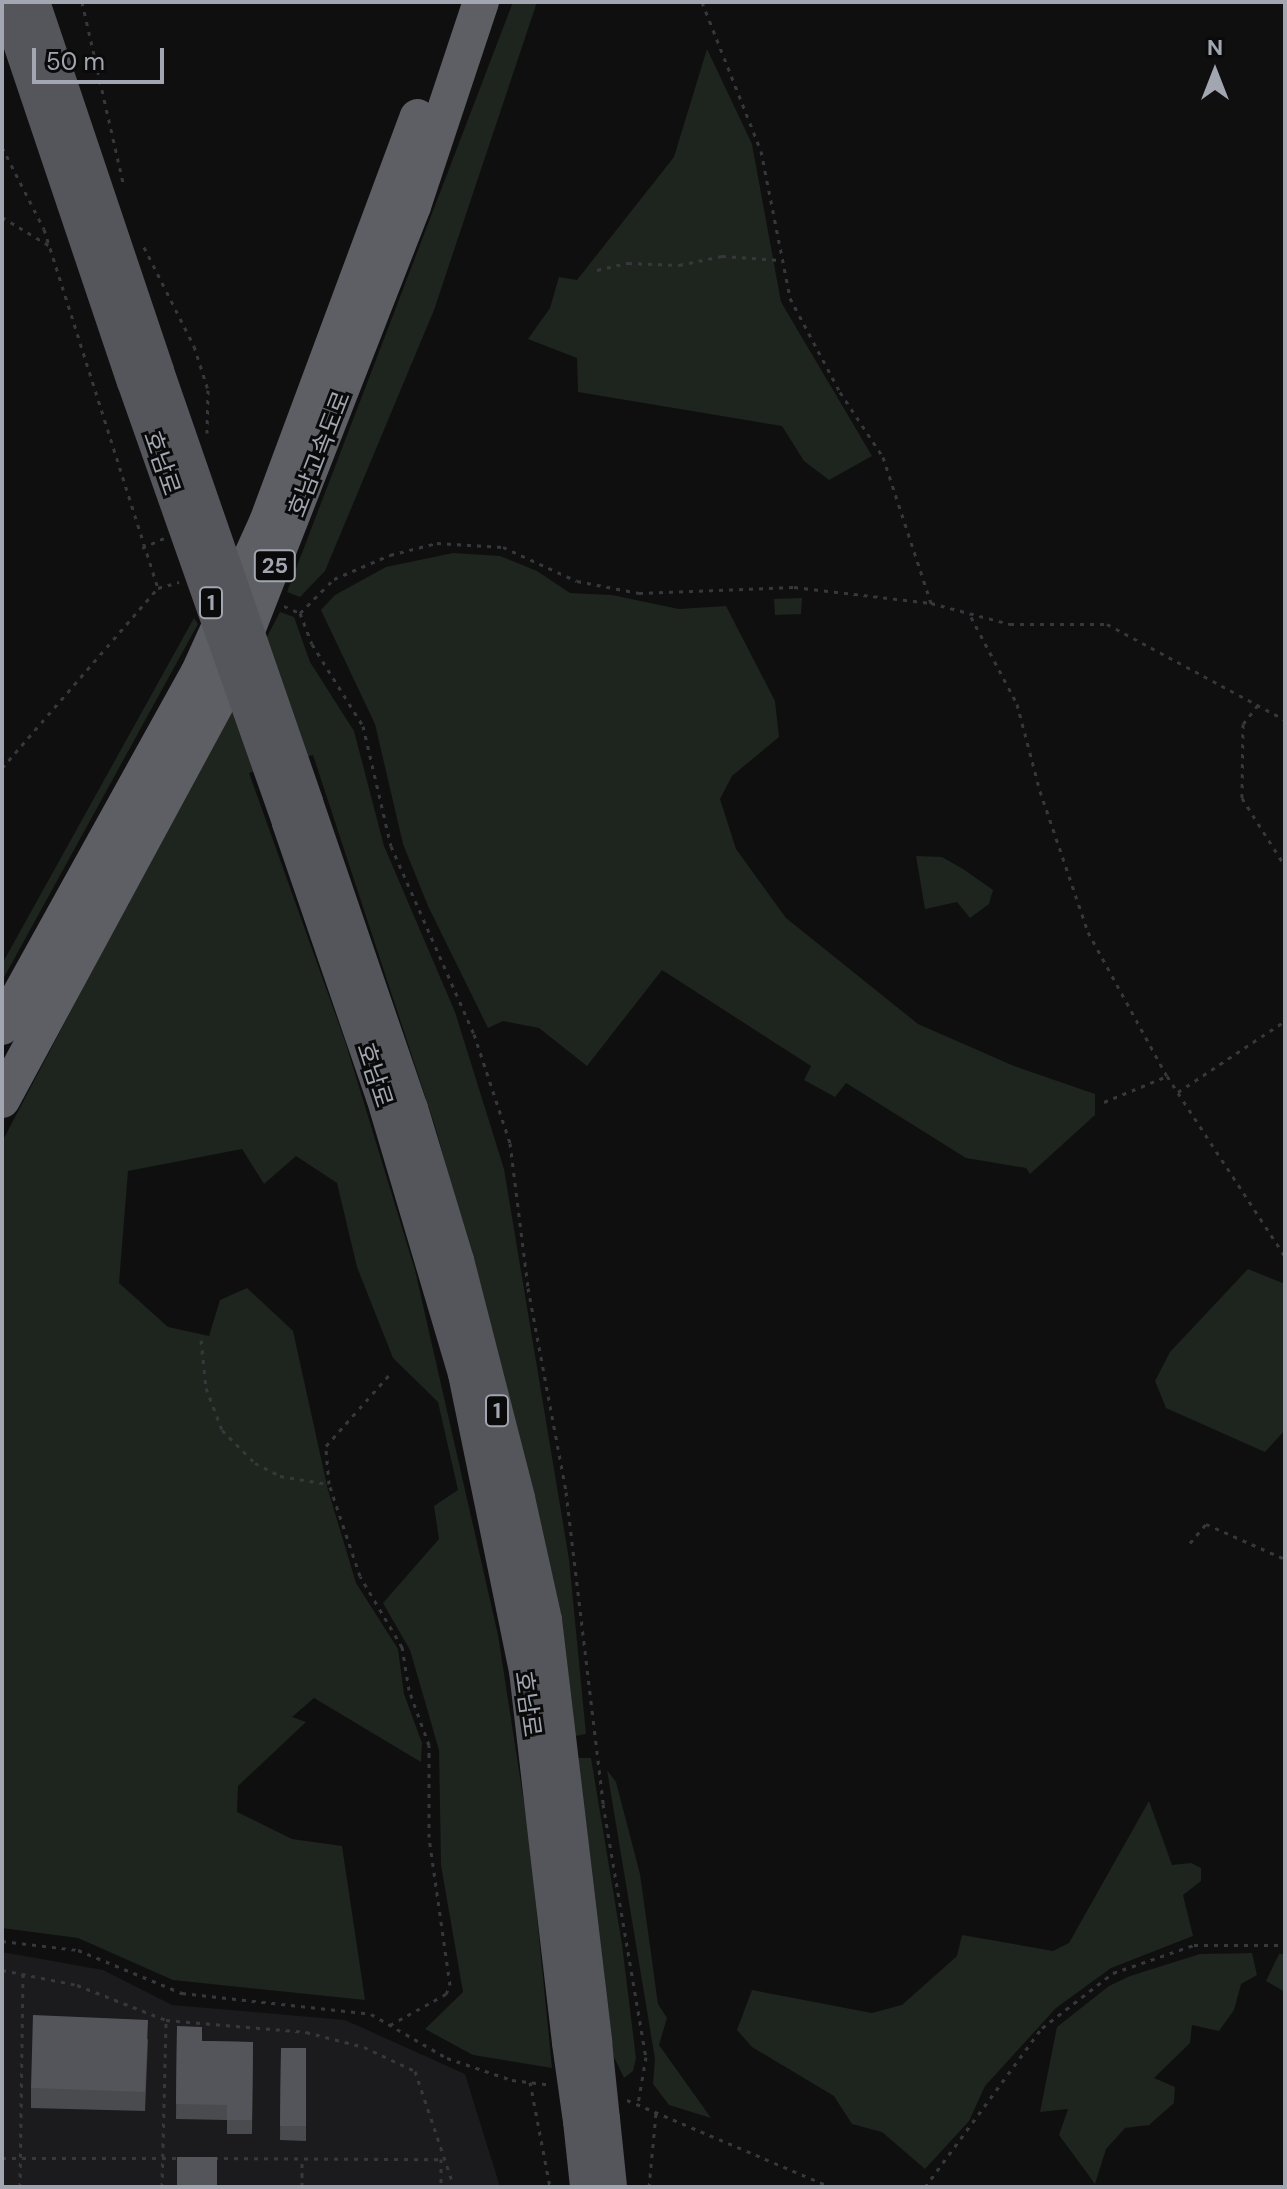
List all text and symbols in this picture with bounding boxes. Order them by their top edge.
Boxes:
scale bar [36,32,168,82]
north arrow [1175,32,1255,112]
text: N [1207,33,1223,62]
text: 50 m [46,46,105,77]
street label: 호남고속도로 [282,387,356,521]
street label: 호남로 [138,427,186,499]
road number: 25 [253,548,297,584]
road number: 1 [197,585,225,621]
street label: 호남로 [351,1039,399,1111]
road number: 1 [483,1393,511,1429]
street label: 호남로 [509,1669,547,1739]

